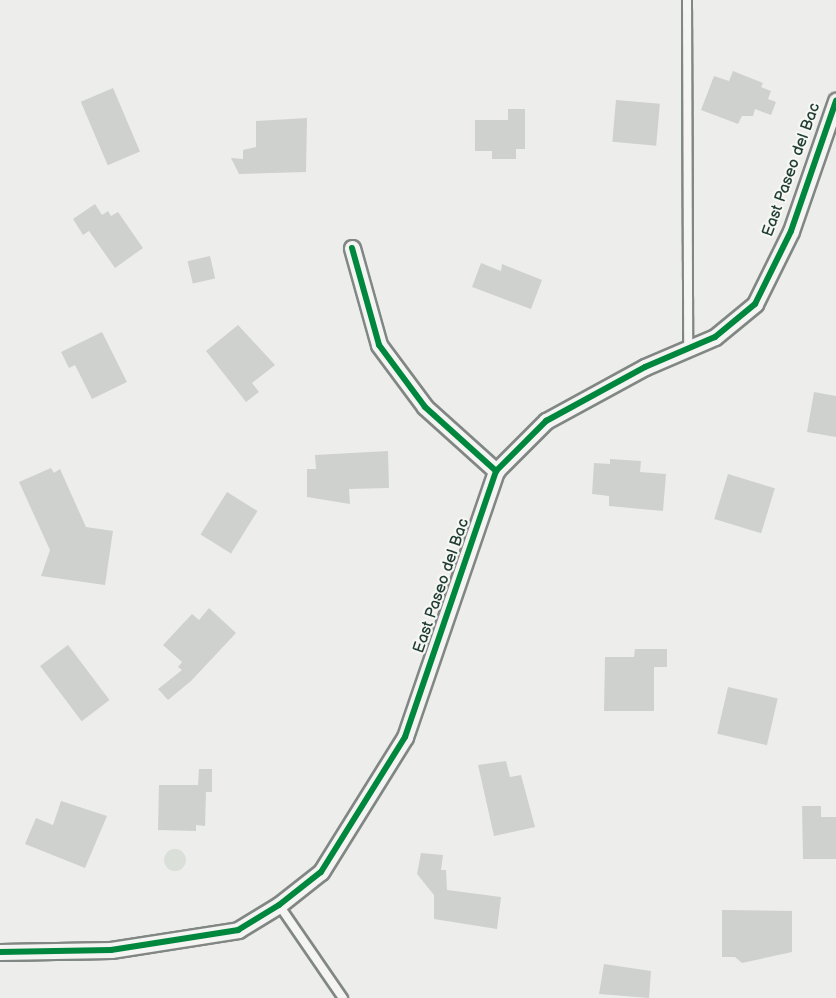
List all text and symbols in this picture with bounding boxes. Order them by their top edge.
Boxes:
street label: East Paseo del Bac [759,100,825,240]
street label: East Paseo del Bac [410,516,474,656]

